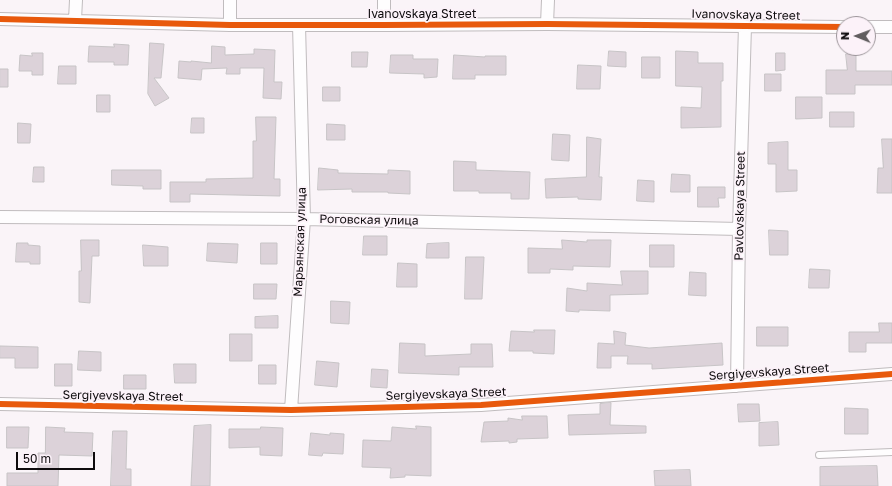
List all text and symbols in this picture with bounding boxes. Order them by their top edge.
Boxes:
street label: Ivanovskaya Street [367,7,477,21]
street label: Ivanovskaya Street [691,7,801,23]
north arrow [836,16,876,56]
text: N [838,31,851,40]
street label: Pavlovskaya Street [732,151,748,261]
street label: Марьянская улица [291,187,309,297]
street label: Роговская улица [319,212,419,228]
street label: Sergiyevskaya Street [708,361,830,383]
street label: Sergiyevskaya Street [385,385,507,403]
street label: Sergiyevskaya Street [62,388,184,404]
scale bar [18,444,97,470]
text: 50 m [23,451,51,466]

